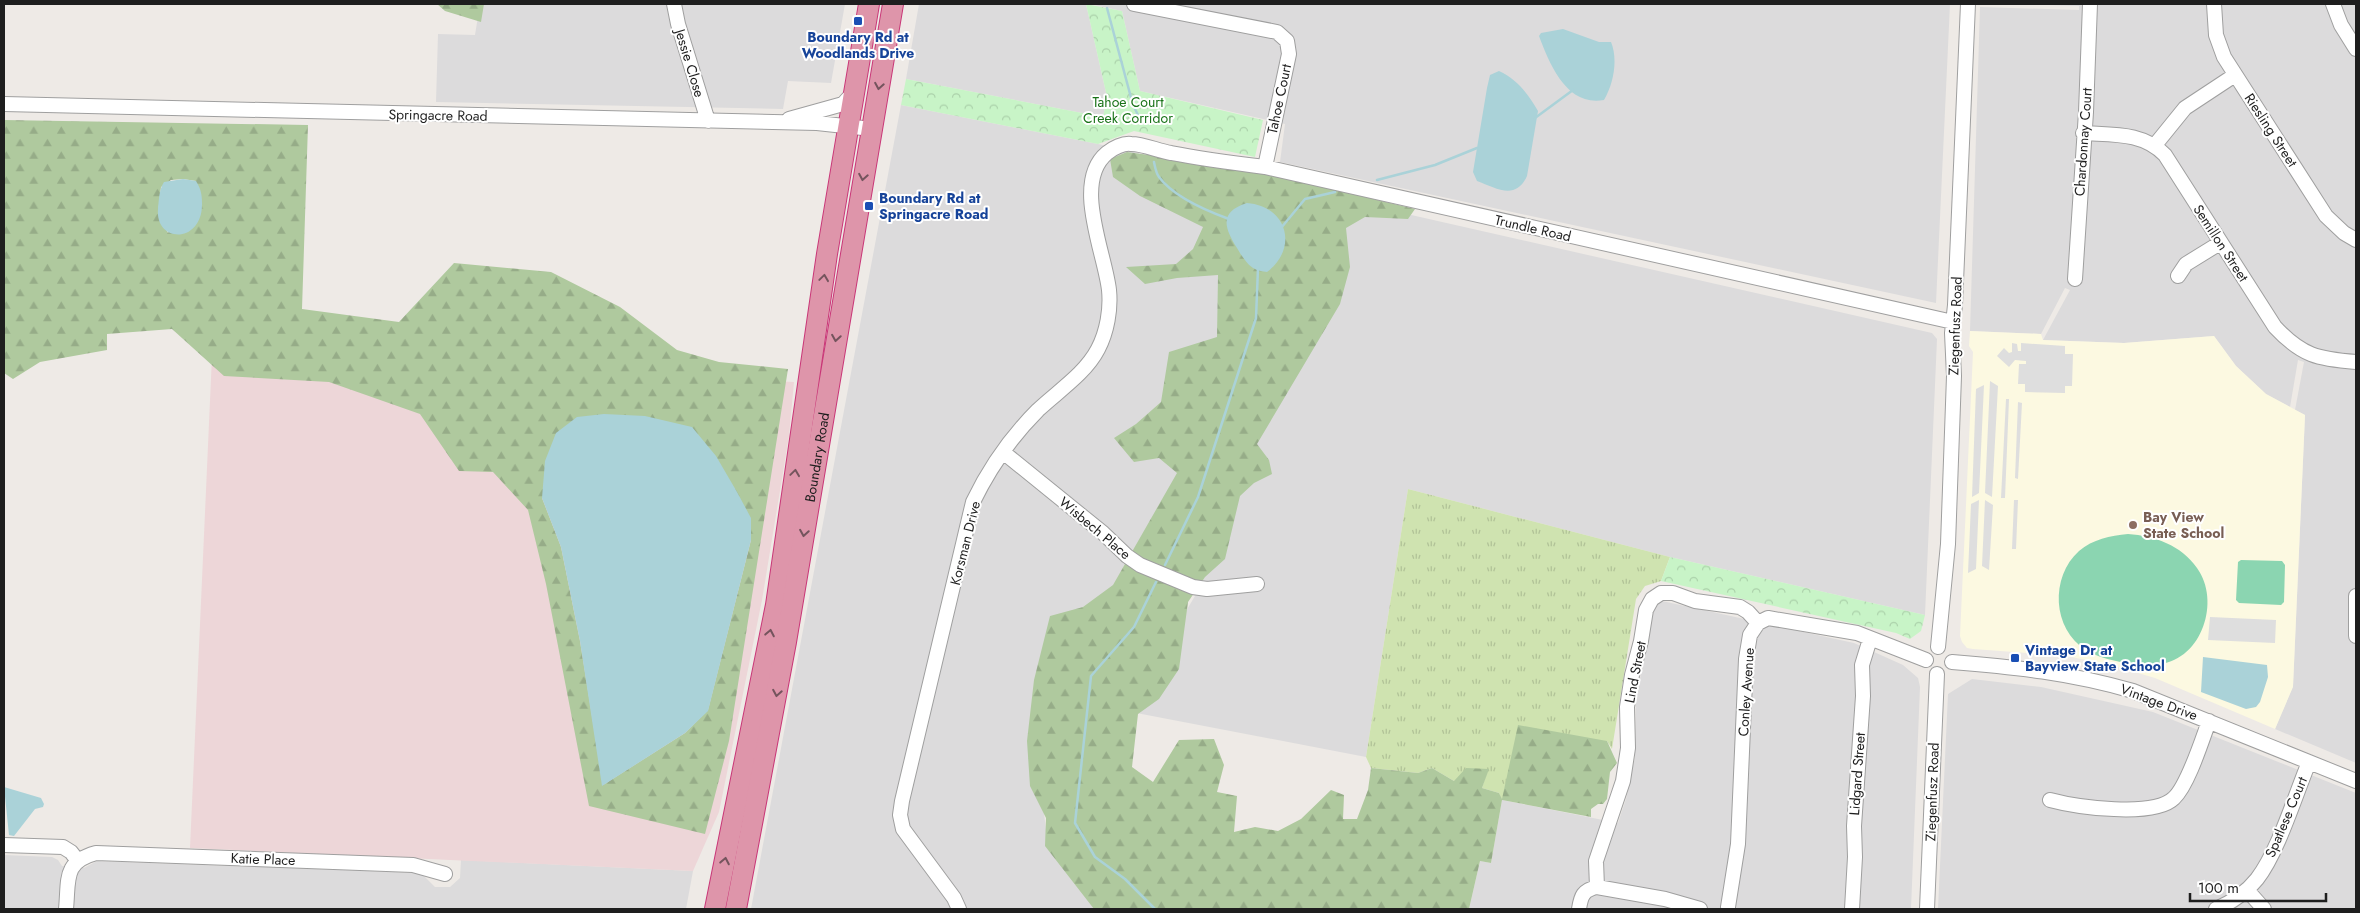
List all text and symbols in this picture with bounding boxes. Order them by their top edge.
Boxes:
marker: Boundary Rd at Woodlands Drive [852,15,864,27]
street label: Jessie Close [670,25,710,99]
place label: Boundary Rd at Woodlands Drive [802,27,914,63]
street label: Tahoe Court [1262,62,1296,136]
one-way arrow [874,83,885,91]
street label: Chardonnay Court [2069,87,2097,197]
street label: Riesling Street [2240,89,2303,171]
park label: Tahoe Court Creek Corridor [1083,92,1173,128]
street label: Springacre Road [388,104,488,126]
one-way arrow [859,173,869,182]
place label: Boundary Rd at Springacre Road [879,188,988,224]
marker: Boundary Rd at Springacre Road [863,200,875,212]
street label: Semillon Street [2189,200,2254,286]
street label: Trundle Road [1493,210,1573,246]
one-way arrow [818,273,829,281]
street label: Ziegenfusz Road [1943,276,1967,376]
one-way arrow [832,333,842,342]
street label: Boundary Road [800,411,834,504]
one-way arrow [790,469,800,477]
street label: Wisbech Place [1055,492,1135,564]
street label: Korsman Drive [945,499,985,587]
place label: Bay View State School [2143,507,2224,543]
marker: Bay View State School [2127,519,2139,531]
one-way arrow [799,529,810,537]
one-way arrow [764,629,775,638]
street label: Lind Street [1619,639,1651,705]
place label: Vintage Dr at Bayview State School [2024,640,2165,676]
street label: Conley Avenue [1733,647,1759,737]
marker: Vintage Dr at Bayview State School [2009,652,2021,664]
street label: Vintage Drive [2118,679,2200,725]
one-way arrow [772,688,782,697]
street label: Lidgard Street [1844,731,1870,816]
street label: Ziegenfusz Road [1920,742,1944,842]
street label: Spatlese Court [2260,773,2312,860]
street label: Katie Place [230,848,296,870]
one-way arrow [719,857,729,866]
scale bar [2190,870,2326,902]
text: 100 m [2198,877,2239,899]

